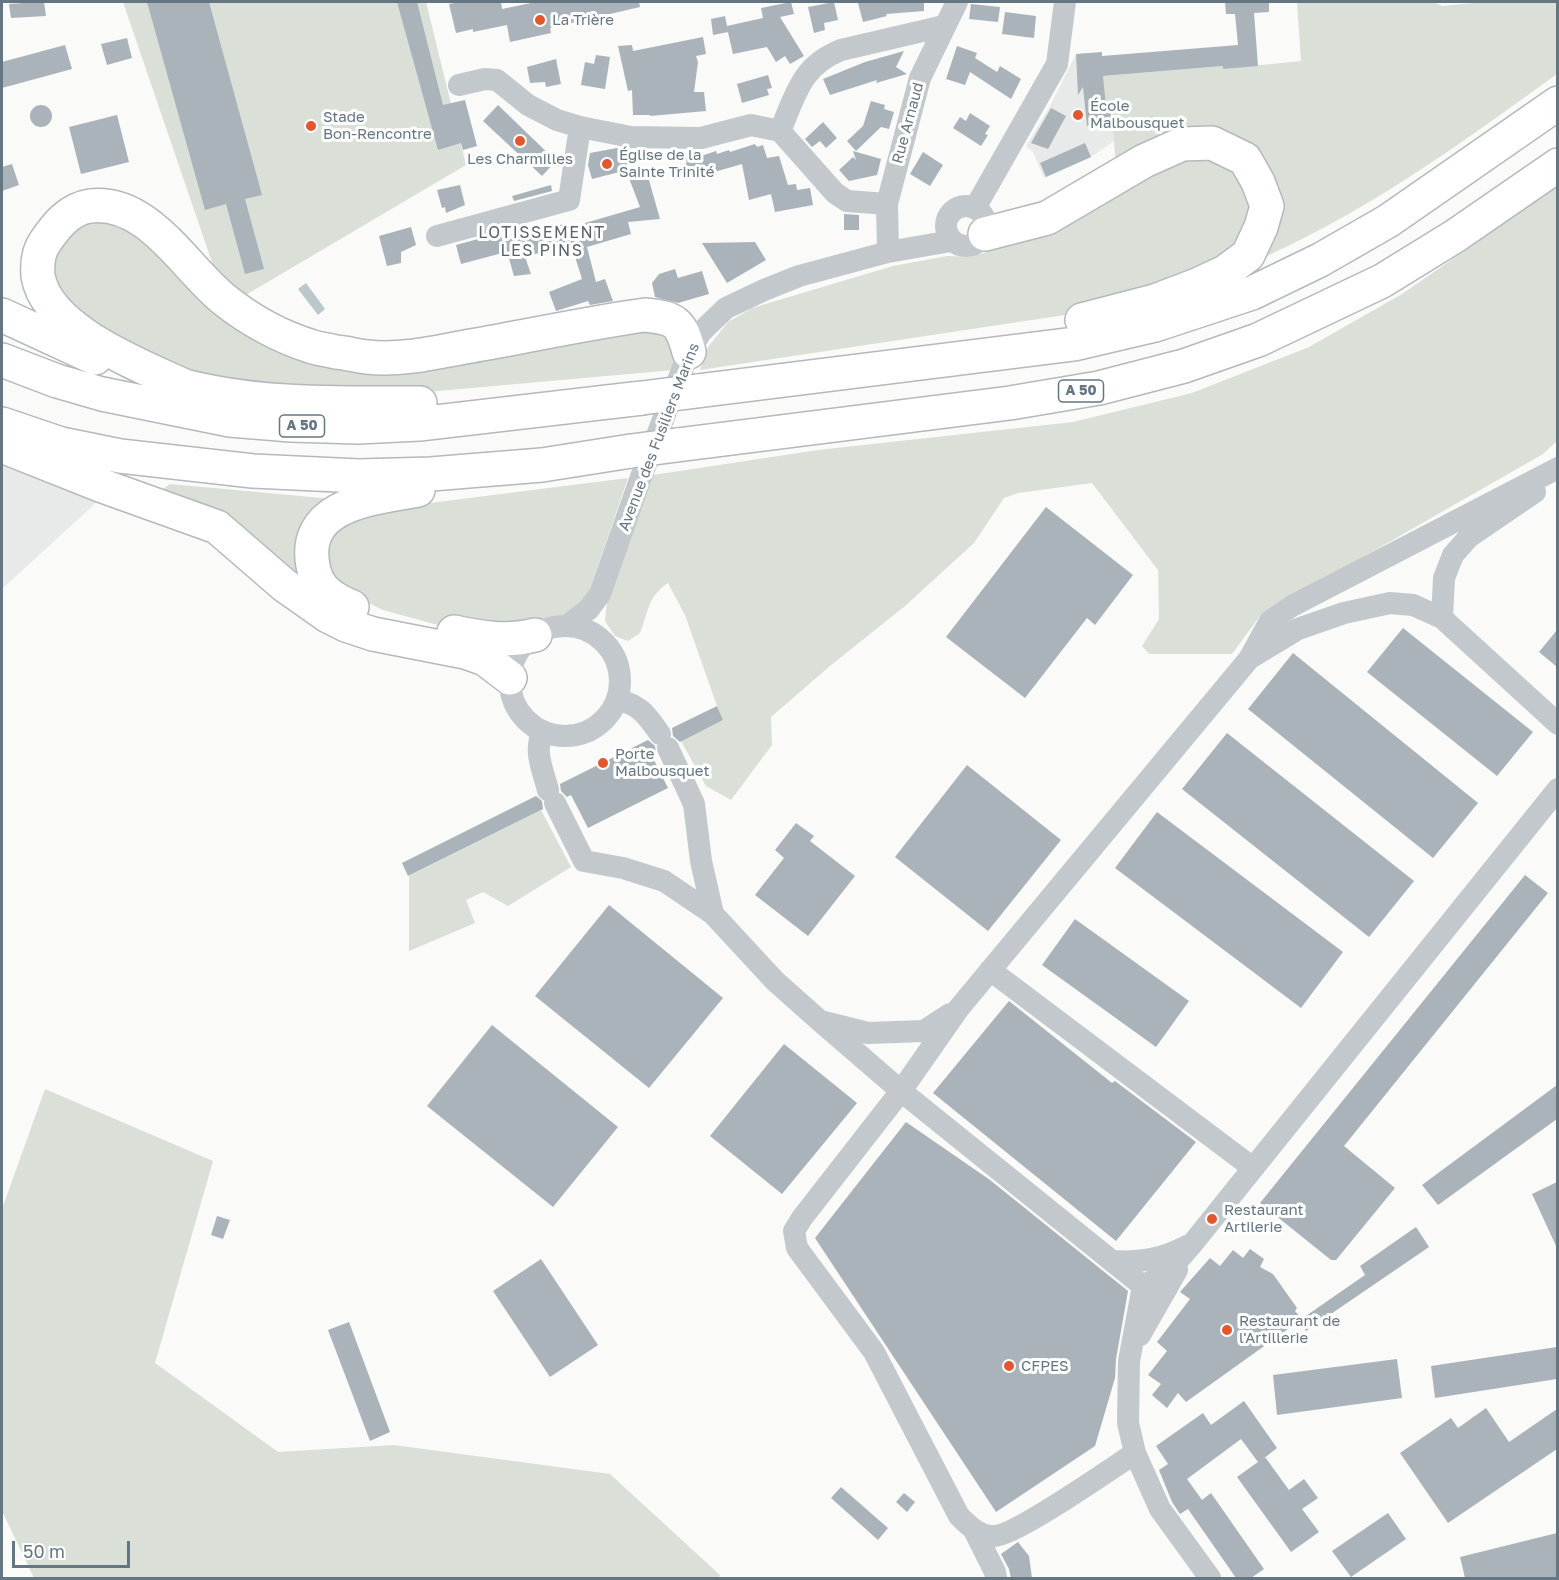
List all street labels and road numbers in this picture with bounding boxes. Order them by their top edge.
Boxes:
street label: Rue Arnaud [889,80,927,166]
street label: Avenue des Fusiliers Marins [615,341,703,533]
road number: A 50 [1058,380,1104,402]
road number: A 50 [280,415,324,437]

